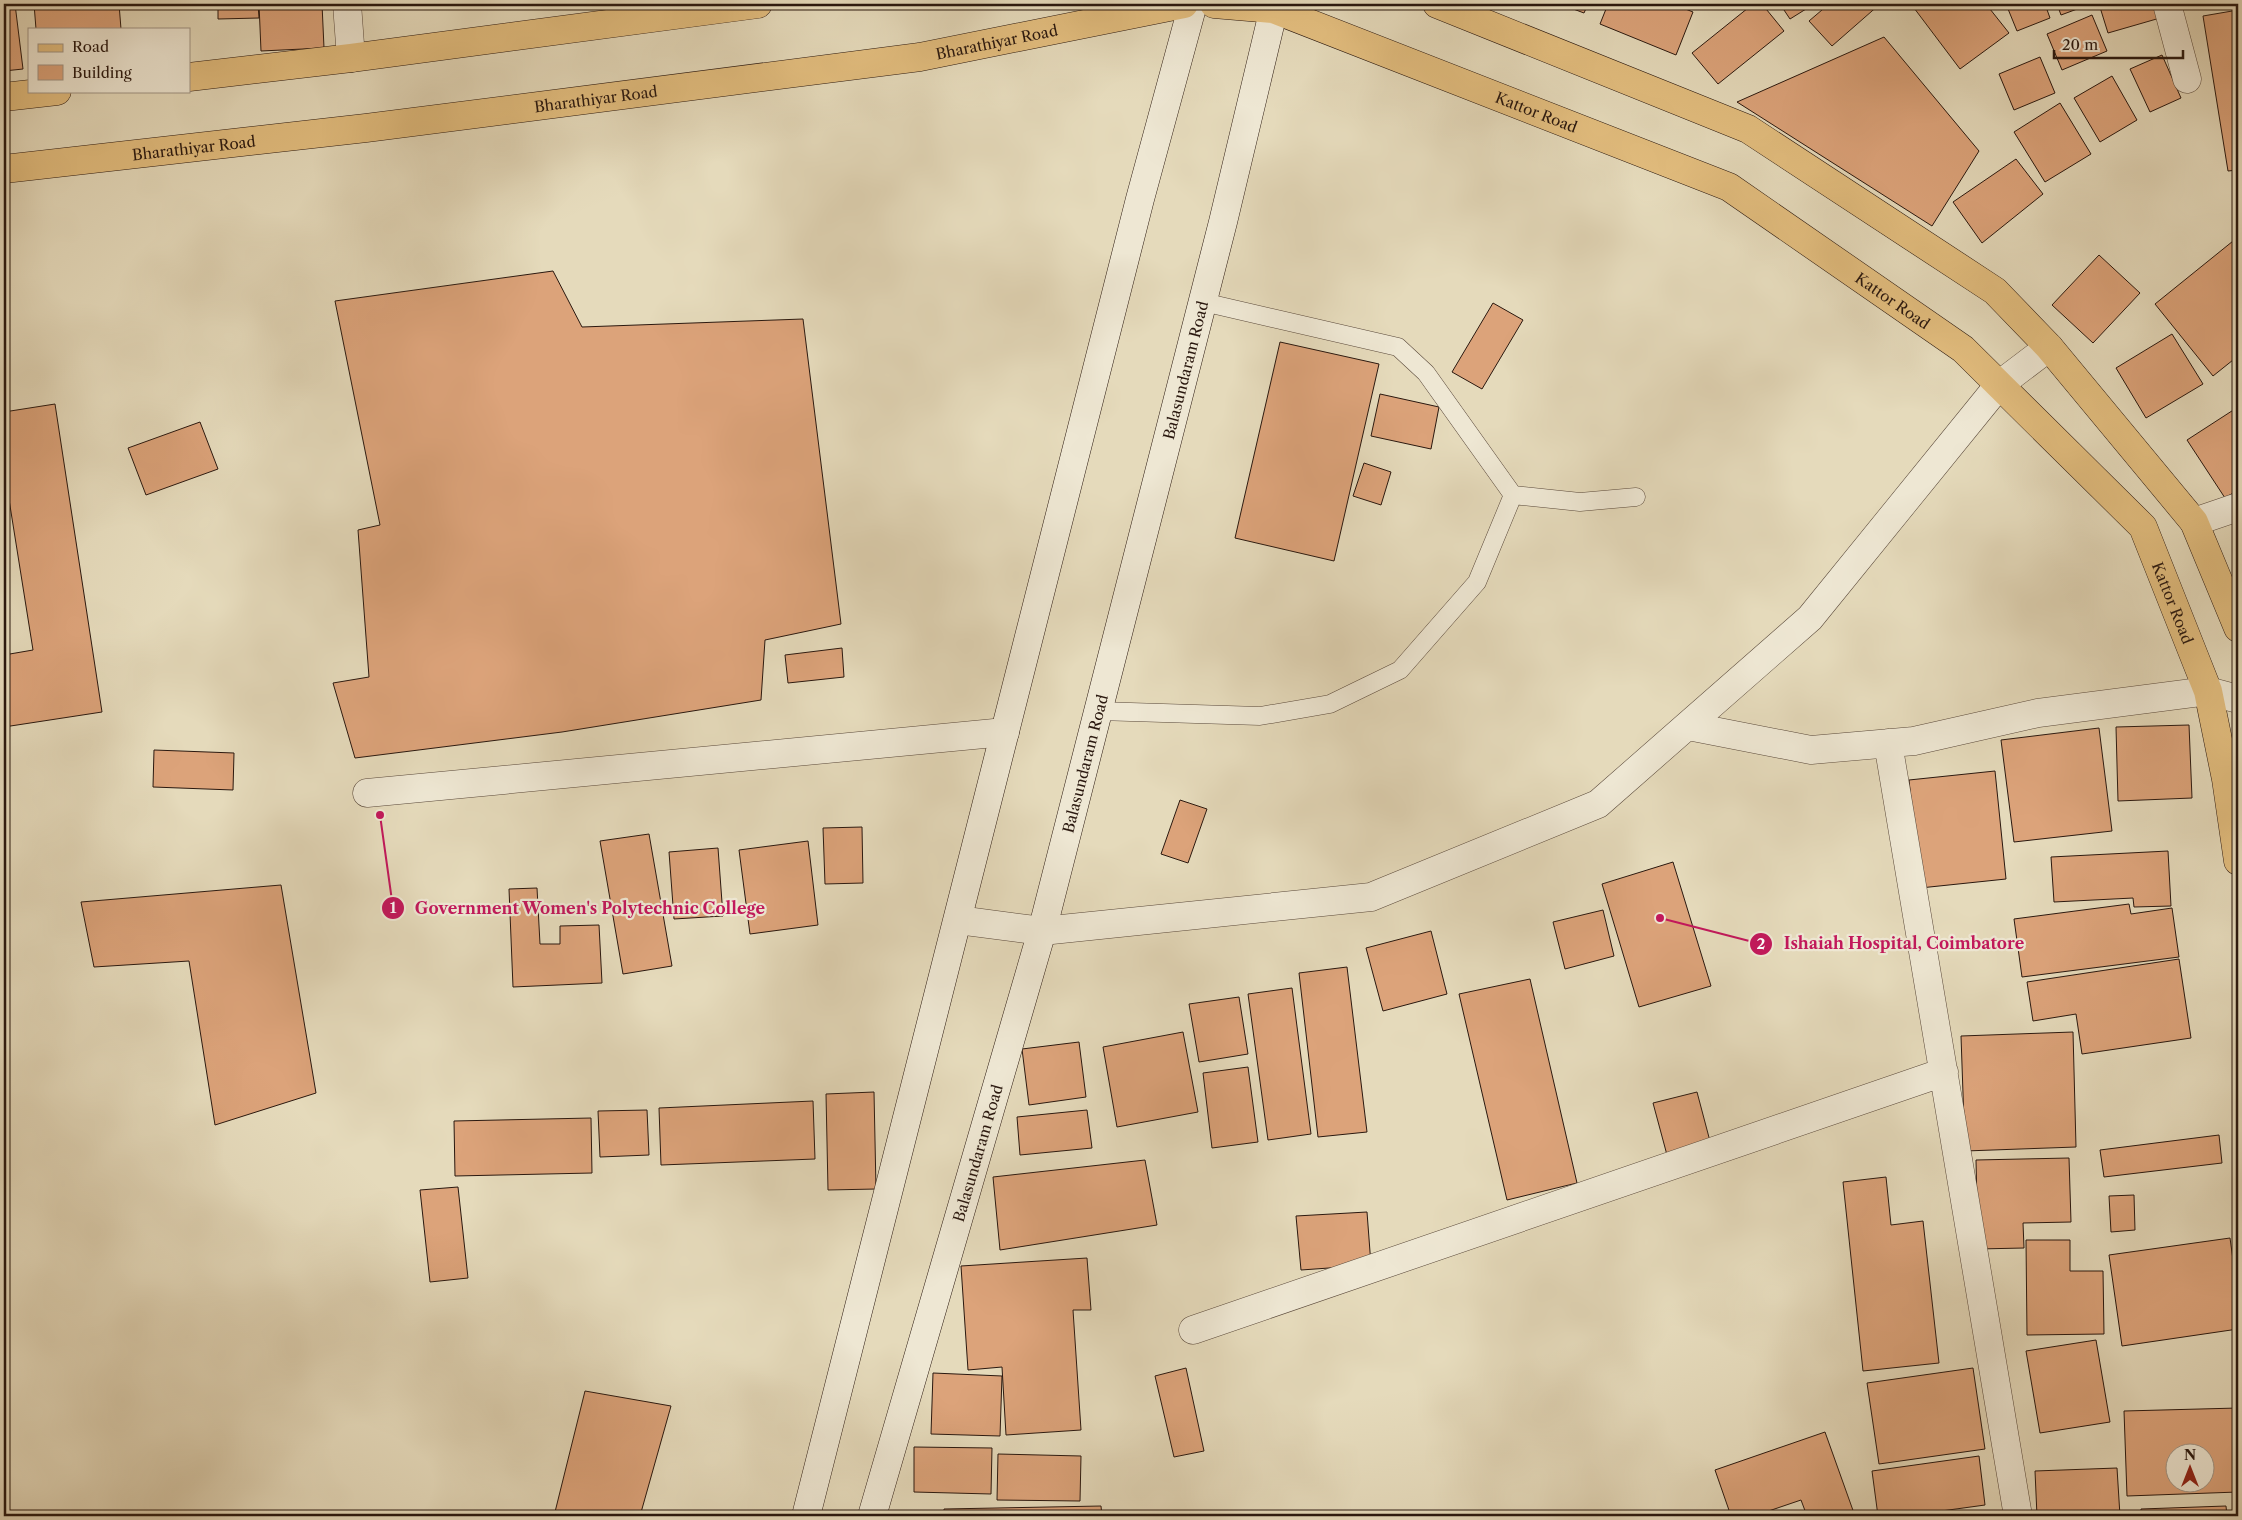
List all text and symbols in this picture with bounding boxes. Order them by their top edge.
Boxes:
street label: Bharathiyar Road [934,20,1059,63]
legend [28,28,190,92]
scale bar [2054,28,2183,60]
text: 20 m [2062,35,2098,54]
text: Road [72,37,109,56]
text: Building [72,63,132,82]
street label: Bharathiyar Road [533,81,659,116]
street label: Kattor Road [1493,87,1580,136]
street label: Bharathiyar Road [131,131,256,164]
street label: Kattor Road [1852,268,1934,333]
street label: Balasundaram Road [1158,299,1212,441]
street label: Kattor Road [2148,559,2198,647]
street label: Balasundaram Road [1058,692,1112,835]
callout: Government Women's Polytechnic College [380,893,776,924]
text: 1 [390,898,397,917]
text: Government Women's Polytechnic College [415,898,766,918]
callout: Ishaiah Hospital, Coimbatore [1749,928,2034,959]
text: Ishaiah Hospital, Coimbatore [1784,933,2025,953]
text: 2 [1757,934,1766,953]
street label: Balasundaram Road [949,1082,1006,1224]
north arrow [2164,1442,2214,1492]
text: N [2184,1446,2196,1464]

